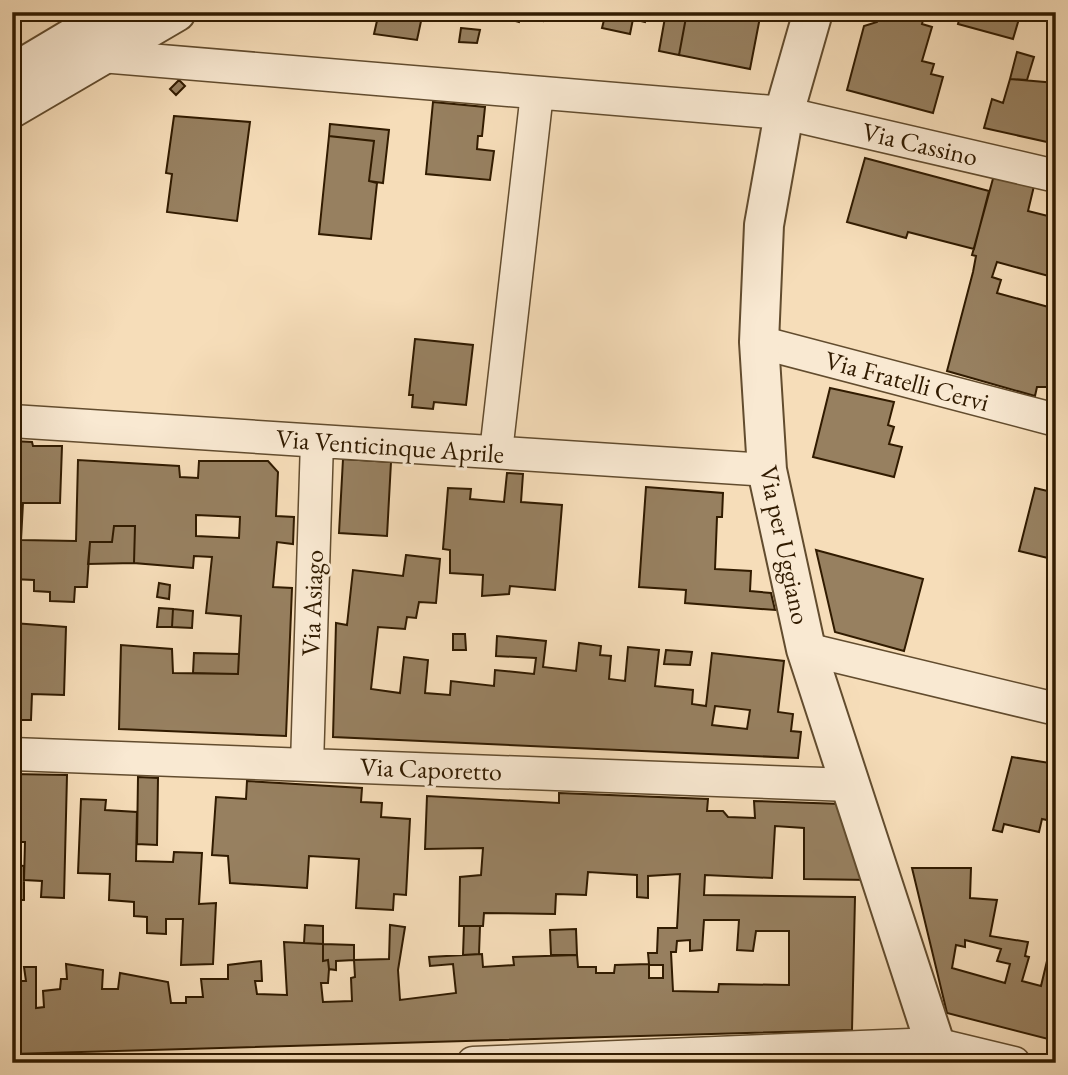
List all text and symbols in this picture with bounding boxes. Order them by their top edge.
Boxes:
street label: Via Cassino [859,114,981,174]
street label: Via Fratelli Cervi [821,343,993,419]
street label: Via Venticinque Aprile [275,421,505,471]
street label: Via per Uggiano [752,462,818,628]
street label: Via Asiago [293,549,331,657]
street label: Via Caporetto [359,750,503,788]

